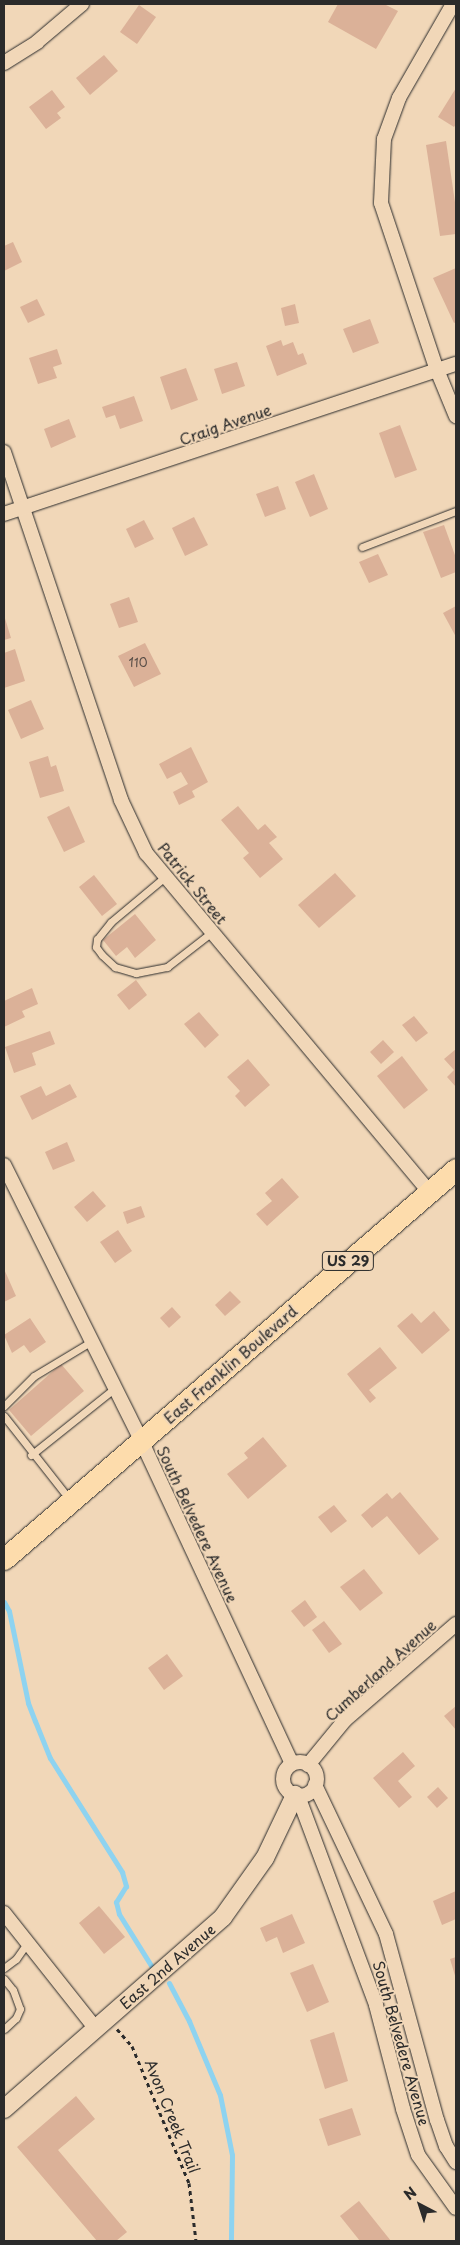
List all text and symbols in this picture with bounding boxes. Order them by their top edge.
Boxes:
street label: Craig Avenue [177,400,273,448]
house number: 110 [129,656,147,670]
street label: Patrick Street [154,838,232,928]
road number: US 29 [322,1250,374,1272]
street label: East Franklin Boulevard [159,1301,301,1427]
street label: South Belvedere Avenue [154,1443,242,1605]
street label: Cumberland Avenue [321,1615,439,1725]
street label: East 2nd Avenue [116,1920,218,2012]
street label: South Belvedere Avenue [370,1958,434,2128]
street label: Avon Creek Trail [142,2056,204,2176]
north arrow [395,2180,445,2230]
text: N [399,2182,421,2205]

